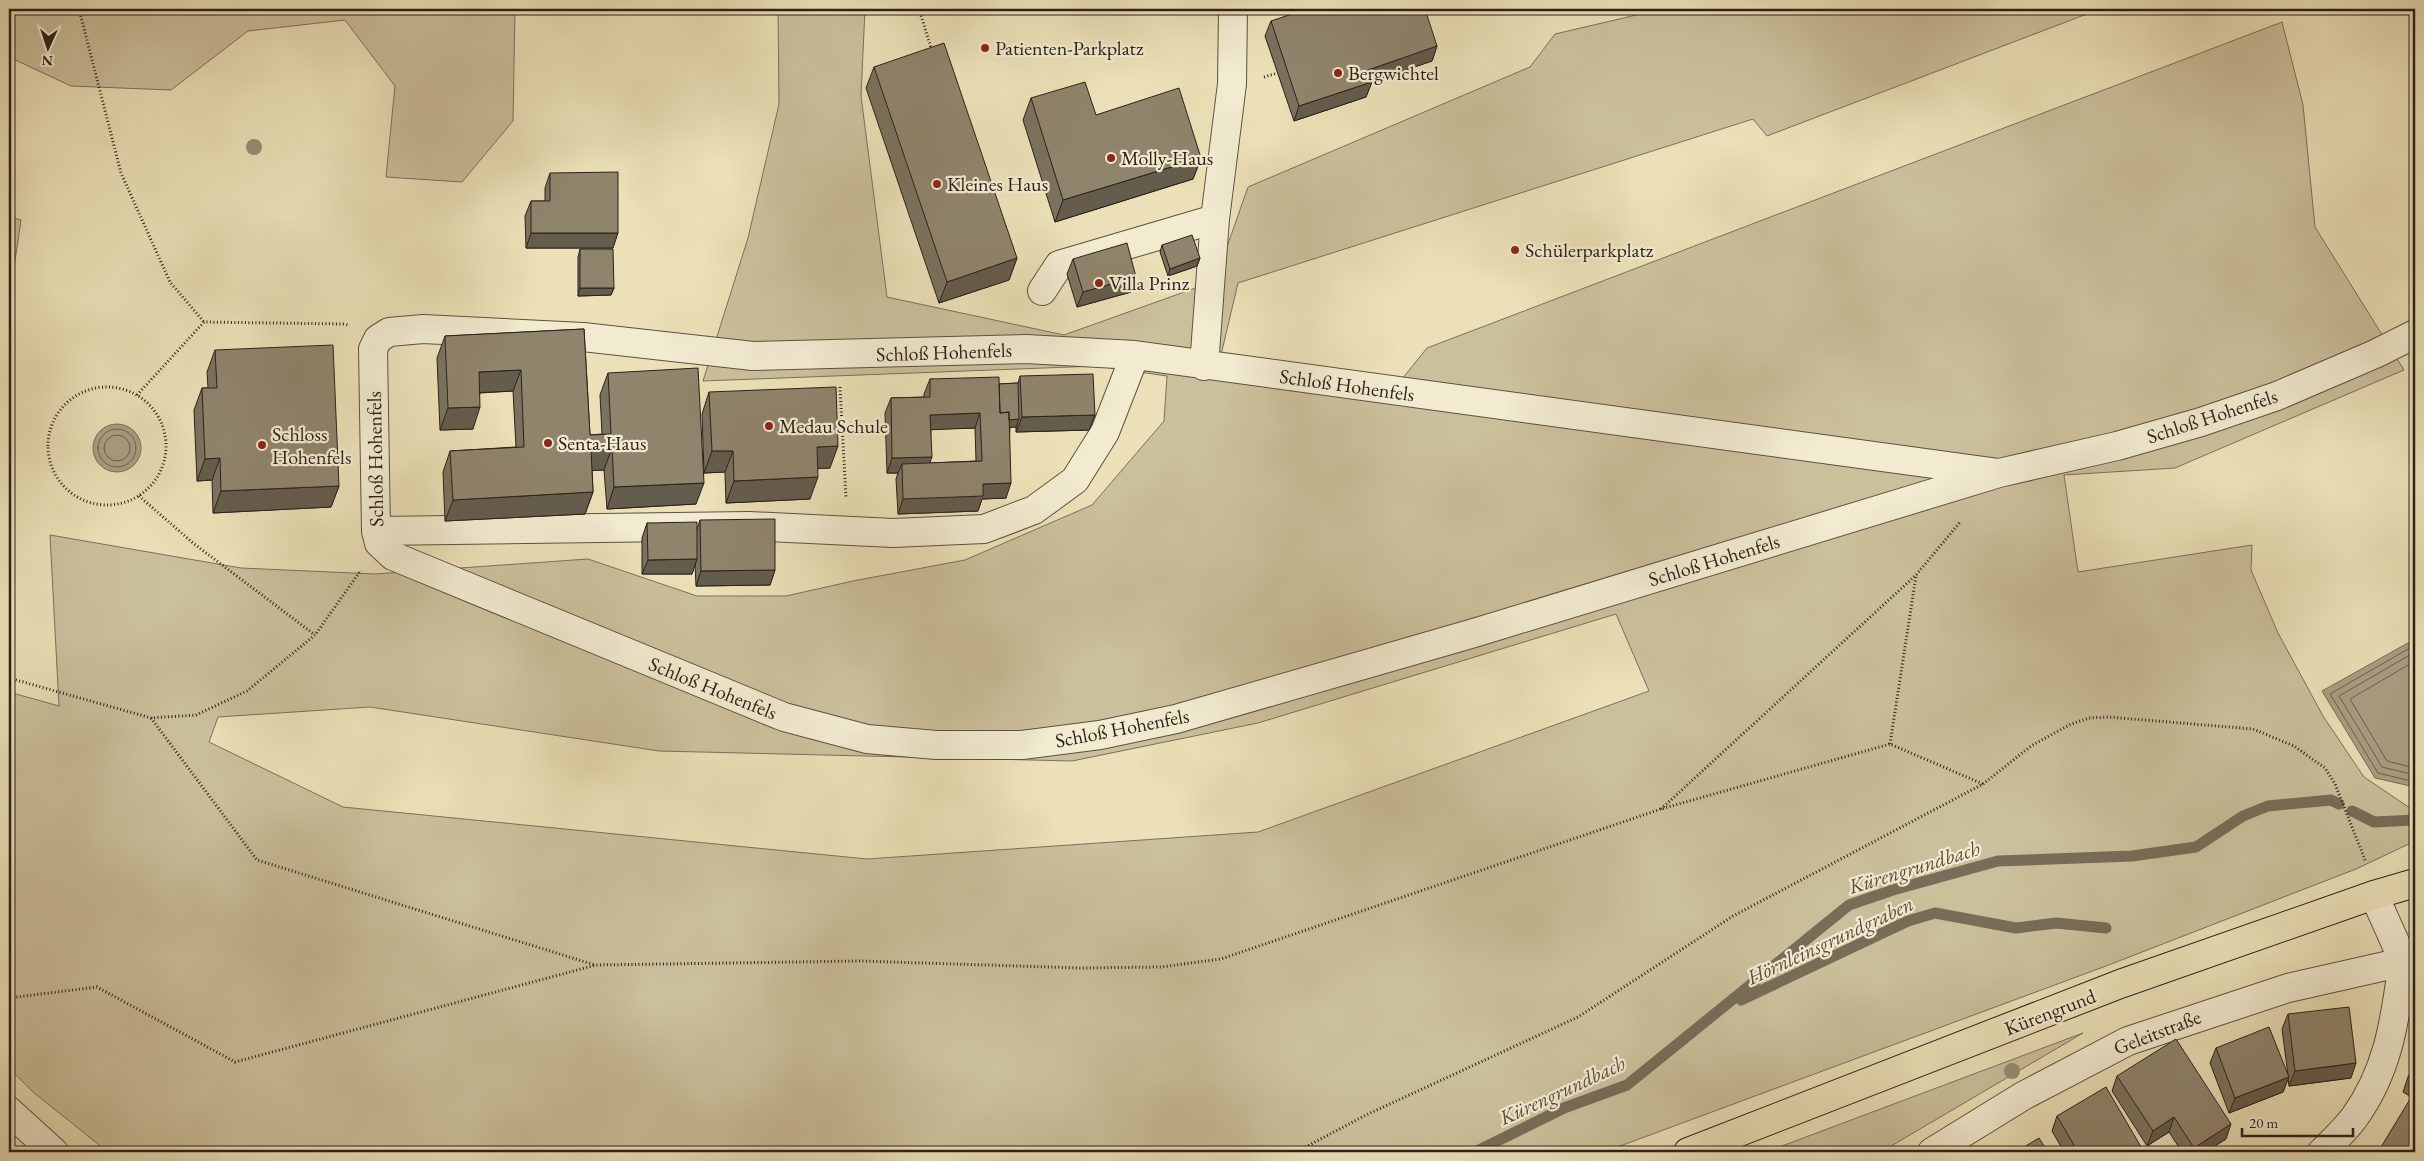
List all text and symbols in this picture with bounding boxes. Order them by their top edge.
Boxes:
north arrow [22,22,72,72]
place label: Patienten-Parkplatz [995,35,1144,61]
marker: Patienten-Parkplatz [979,42,991,54]
text: N [41,52,53,70]
place label: Bergwichtel [1348,60,1439,86]
marker: Bergwichtel [1332,67,1344,79]
place label: Molly-Haus [1121,145,1213,171]
marker: Molly-Haus [1105,152,1117,164]
place label: Kleines Haus [947,171,1048,197]
marker: Kleines Haus [931,178,943,190]
place label: Schülerparkplatz [1525,237,1654,263]
marker: Schülerparkplatz [1509,244,1521,256]
place label: Villa Prinz [1109,270,1190,296]
marker: Villa Prinz [1093,277,1105,289]
street label: Schloß Hohenfels [876,337,1012,367]
street label: Schloß Hohenfels [1278,363,1416,407]
street label: Schloß Hohenfels [2143,383,2281,449]
street label: Schloß Hohenfels [361,391,389,527]
place label: Medau Schule [779,413,888,439]
marker: Medau Schule [763,420,775,432]
place label: Schloss Hohenfels [272,421,351,470]
place label: Senta-Haus [558,430,647,456]
marker: Senta-Haus [542,437,554,449]
marker: Schloss Hohenfels [256,439,268,451]
street label: Schloß Hohenfels [1645,528,1783,592]
street label: Schloß Hohenfels [645,650,781,726]
street label: Schloß Hohenfels [1053,702,1191,754]
water label: Kürengrundbach [1844,834,1983,900]
water label: Hörnleinsgrundgraben [1742,890,1918,991]
street label: Kürengrund [2001,982,2100,1041]
street label: Geleitstraße [2110,1003,2205,1061]
water label: Kürengrundbach [1494,1049,1629,1131]
scale bar [2242,1106,2353,1138]
text: 20 m [2249,1113,2278,1132]

